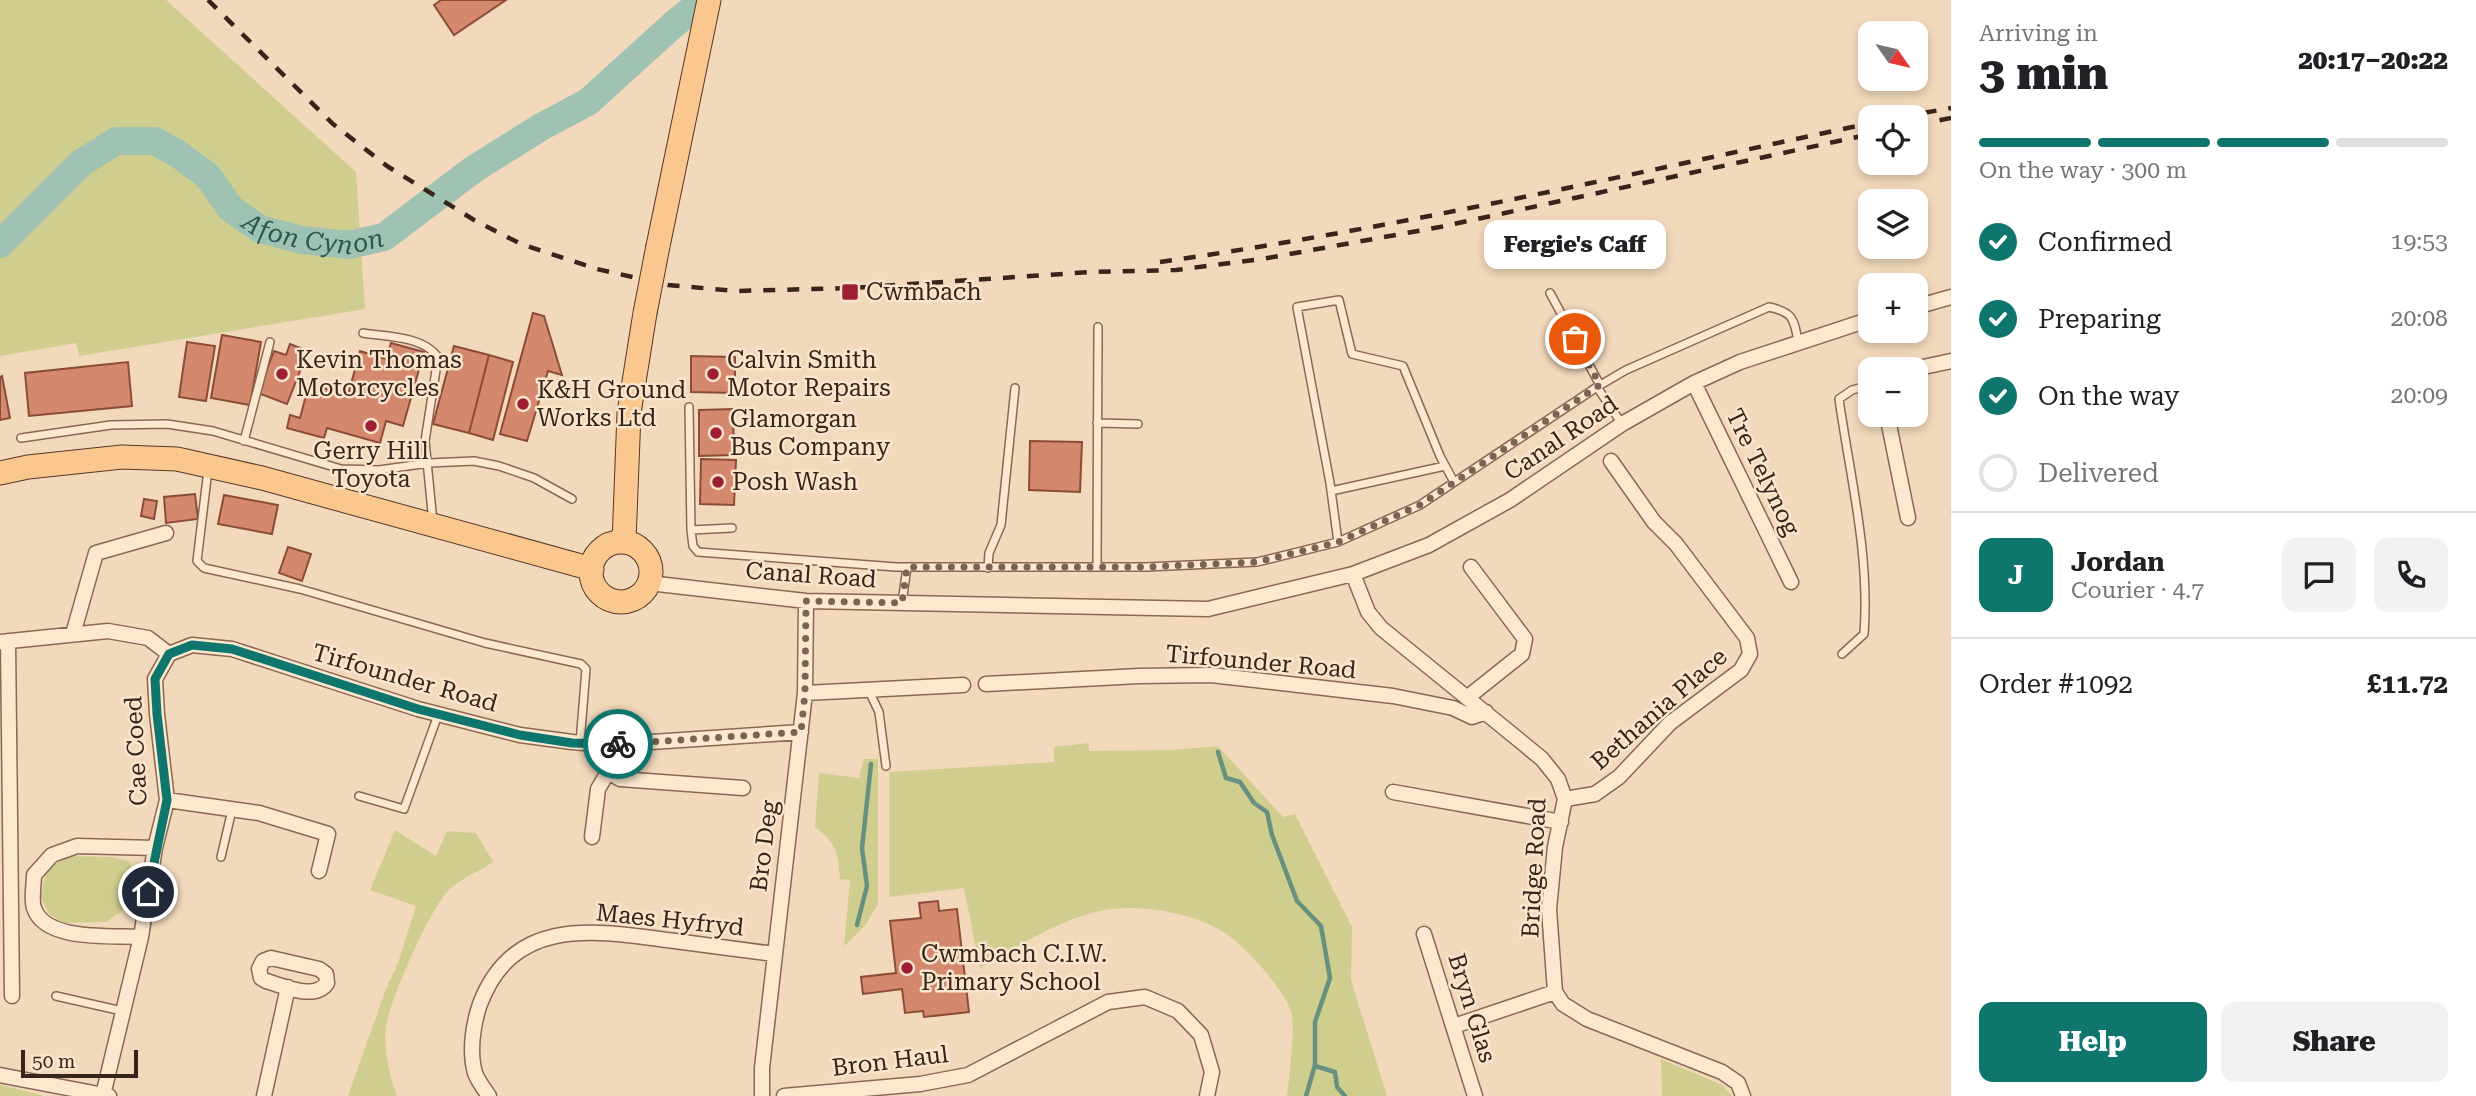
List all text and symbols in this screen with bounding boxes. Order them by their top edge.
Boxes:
text: Arriving in [1979,20,2098,47]
north arrow [1858,21,1928,91]
map controls [1858,21,1928,427]
text: 20:17–20:22 [2298,45,2448,75]
text: 3 min [1979,46,2108,100]
button: locate [1858,105,1928,175]
text: On the way · 300 m [1979,157,2187,184]
button: layers [1858,189,1928,259]
water label: Afon Cynon [235,205,387,260]
callout: Fergie's Caff [1484,220,1666,269]
icon: check [1979,223,2017,261]
text: Confirmed [2038,227,2173,257]
text: 19:53 [2391,228,2448,255]
text: Fergie's Caff [1504,231,1646,258]
button: + [1858,273,1928,343]
place label: Cwmbach [866,278,982,306]
marker: Cwmbach [840,282,860,302]
icon: check [1979,300,2017,338]
text: Preparing [2038,304,2161,334]
text: 20:08 [2391,305,2448,332]
pin [1545,309,1605,369]
icon: bag [1556,320,1594,358]
place label: Kevin Thomas Motorcycles [296,346,462,402]
place label: Calvin Smith Motor Repairs [727,346,891,402]
button: − [1858,357,1928,427]
marker: Kevin Thomas Motorcycles [274,366,290,382]
marker: Calvin Smith Motor Repairs [705,366,721,382]
place label: K&H Ground Works Ltd [537,376,686,432]
icon: check [1979,377,2017,415]
text: On the way [2038,381,2179,411]
text: 20:09 [2391,382,2448,409]
street label: Canal Road [1499,390,1623,486]
marker: K&H Ground Works Ltd [515,396,531,412]
street label: Tre Telynog [1720,404,1806,540]
place label: Glamorgan Bus Company [730,405,891,461]
marker: Gerry Hill Toyota [363,418,379,434]
marker: Glamorgan Bus Company [708,425,724,441]
place label: Gerry Hill Toyota [313,437,429,493]
text: Delivered [2038,458,2159,488]
place label: Posh Wash [732,468,858,496]
marker: Posh Wash [710,474,726,490]
button: chat [2282,538,2356,612]
button: phone [2374,538,2448,612]
text: Jordan [2071,547,2165,577]
street label: Canal Road [745,556,877,594]
text: J [2008,560,2024,590]
text: Courier · 4.7 [2071,577,2204,604]
street label: Tirfounder Road [309,638,501,718]
street label: Tirfounder Road [1164,640,1358,684]
street label: Bethania Place [1585,642,1733,776]
text: Order #1092 [1979,669,2133,699]
text: £11.72 [2367,669,2448,699]
street label: Cae Coed [119,695,153,807]
courier [583,709,653,779]
icon: bike [599,725,637,763]
street label: Bridge Road [1516,797,1552,939]
street label: Bro Deg [745,798,784,893]
pin [118,862,178,922]
icon: home [129,873,167,911]
street label: Maes Hyfryd [595,898,745,942]
place label: Cwmbach C.I.W. Primary School [921,940,1107,996]
street label: Bryn Glas [1442,950,1502,1066]
marker: Cwmbach C.I.W. Primary School [899,960,915,976]
button: Help [1979,1002,2207,1082]
button: Share [2221,1002,2448,1082]
street label: Bron Haul [830,1040,950,1082]
scale bar [21,1047,138,1079]
text: 50 m [32,1050,75,1073]

